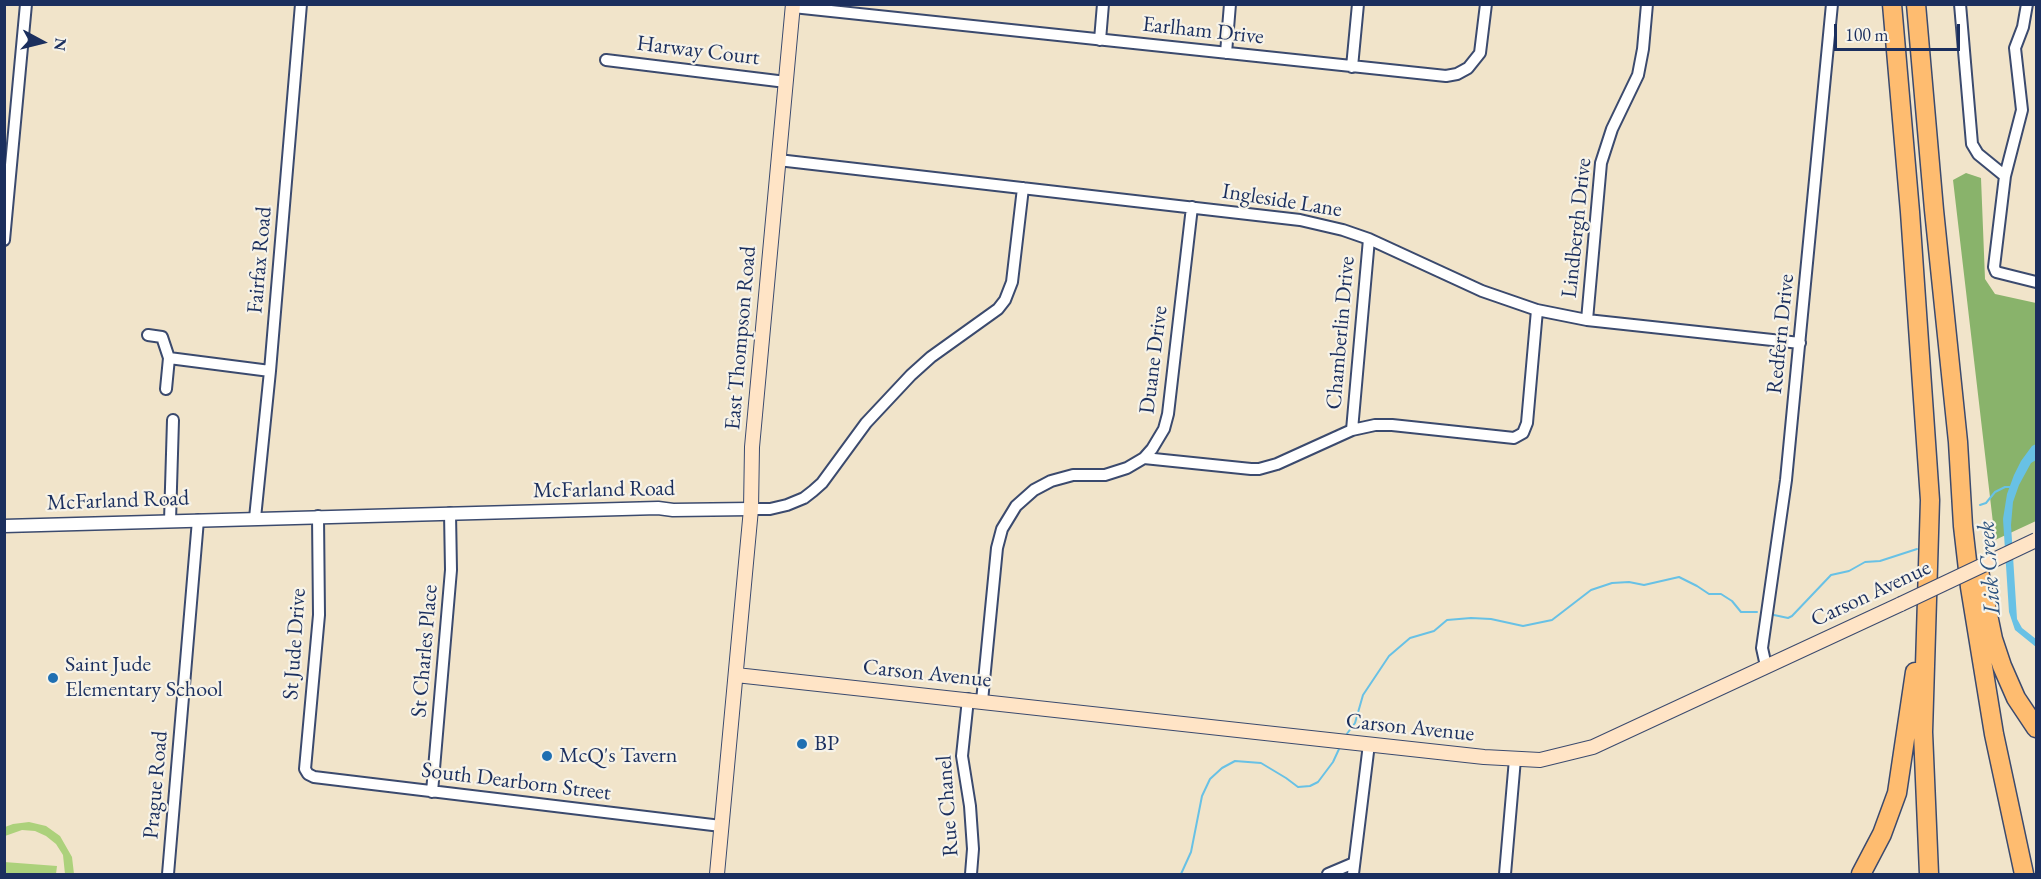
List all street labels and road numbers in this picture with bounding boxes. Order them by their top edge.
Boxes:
street label: Earlham Drive [1141,12,1265,50]
street label: Harway Court [635,30,761,72]
street label: Lindbergh Drive [1557,157,1597,299]
street label: Ingleside Lane [1220,179,1344,223]
street label: Fairfax Road [242,205,278,315]
street label: East Thompson Road [720,245,762,431]
street label: Chamberlin Drive [1321,255,1361,411]
street label: Redfern Drive [1762,273,1800,395]
street label: Duane Drive [1134,305,1174,415]
street label: McFarland Road [533,476,675,504]
street label: McFarland Road [46,485,190,517]
street label: Carson Avenue [1807,555,1935,633]
street label: St Charles Place [406,583,444,719]
street label: St Jude Drive [278,587,312,701]
street label: Carson Avenue [862,654,992,694]
street label: Carson Avenue [1345,708,1475,748]
street label: Prague Road [138,730,174,840]
street label: Rue Chanel [931,754,965,858]
street label: South Dearborn Street [420,757,612,807]

